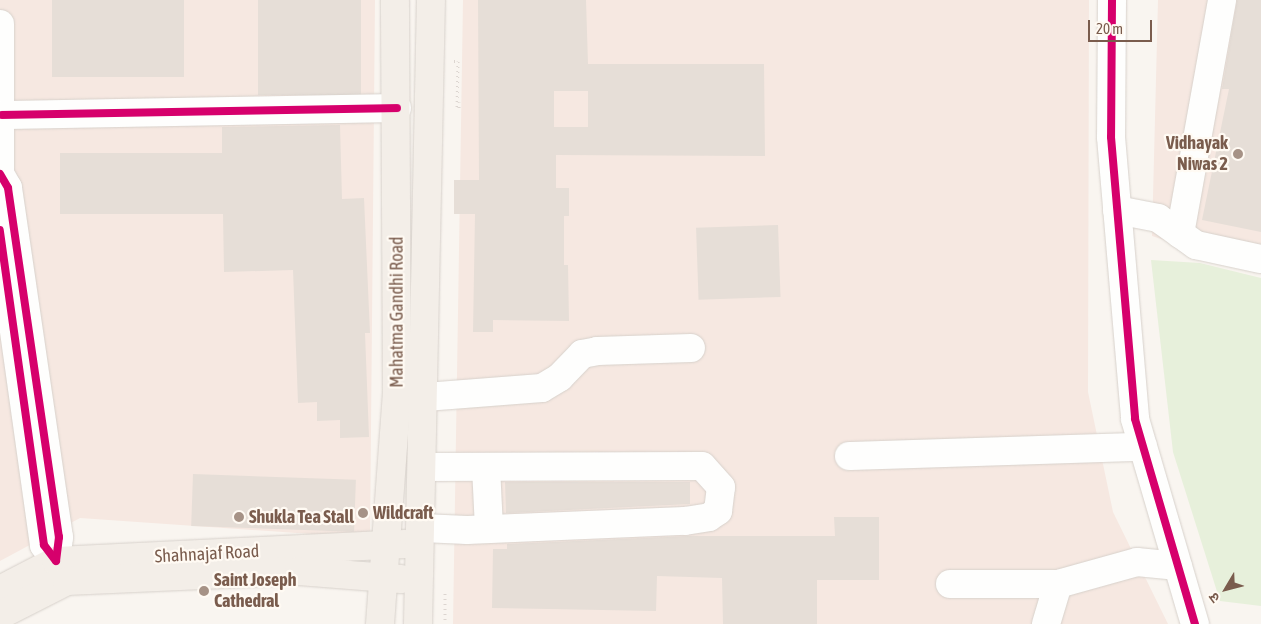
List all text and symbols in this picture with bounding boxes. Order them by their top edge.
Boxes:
scale bar [1091,10,1155,42]
text: 20 m [1096,20,1123,37]
place label: Vidhayak Niwas 2 [1166,133,1228,176]
marker: Vidhayak Niwas 2 [1232,148,1244,160]
street label: Mahatma Gandhi Road [386,236,408,388]
place label: Wildcraft [373,502,433,524]
place label: Shukla Tea Stall [249,506,354,528]
marker: Wildcraft [357,507,369,519]
marker: Shukla Tea Stall [233,511,245,523]
street label: Shahnajaf Road [154,540,260,568]
north arrow [1201,564,1251,614]
place label: Saint Joseph Cathedral [214,570,296,612]
marker: Saint Joseph Cathedral [198,585,210,597]
text: उ [1205,590,1223,606]

